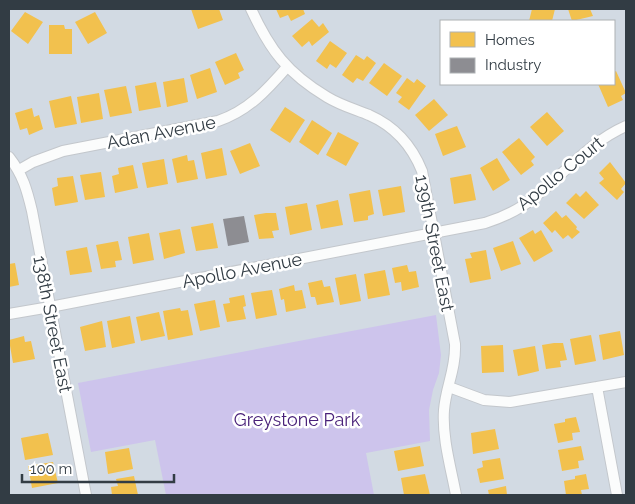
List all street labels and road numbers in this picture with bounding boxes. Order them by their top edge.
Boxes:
street label: Adan Avenue [105,111,218,153]
street label: Apollo Court [513,132,607,214]
street label: 139th Street East [411,173,459,313]
street label: Apollo Avenue [180,248,304,292]
street label: 138th Street East [29,254,77,394]

